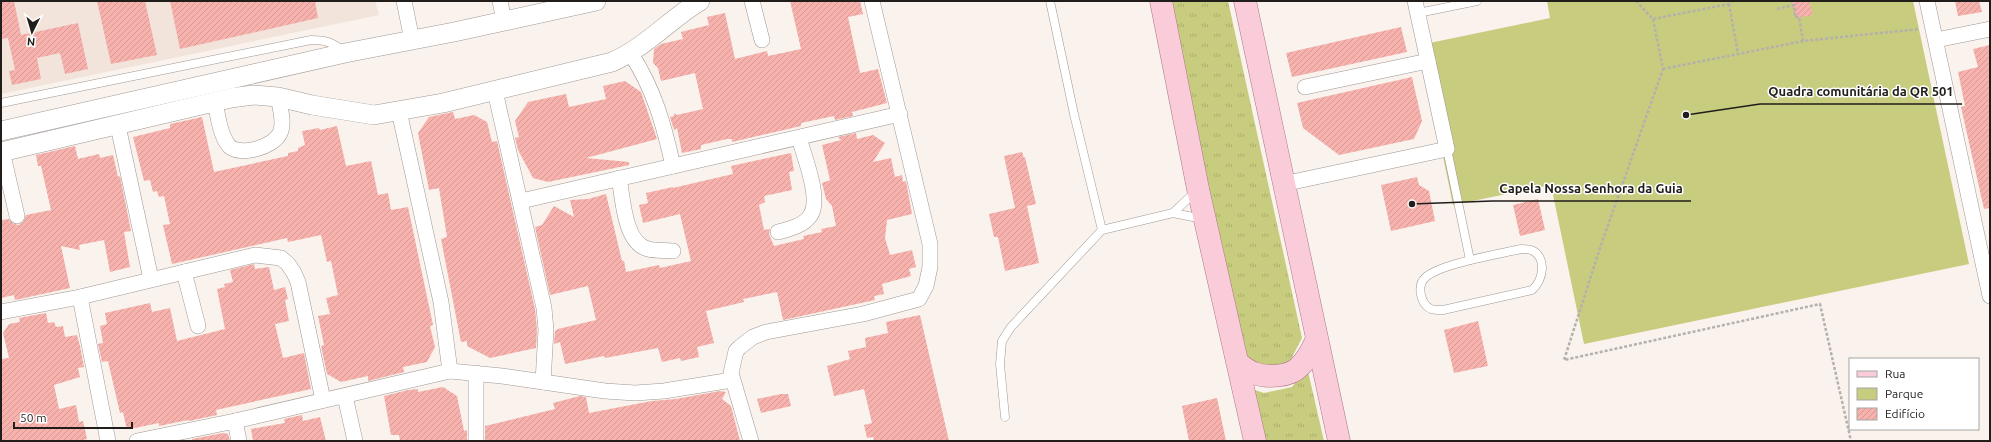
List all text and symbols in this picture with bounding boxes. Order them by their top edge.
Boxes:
north arrow [12,12,52,52]
text: N [27,36,36,48]
callout: Quadra comunitária da QR 501 [1760,79,1962,104]
text: Quadra comunitária da QR 501 [1768,84,1954,98]
callout: Capela Nossa Senhora da Guia [1492,176,1691,201]
text: Capela Nossa Senhora da Guia [1499,181,1683,195]
legend [1849,358,1979,430]
text: Rua [1885,367,1906,380]
text: Parque [1885,387,1923,400]
scale bar [14,404,132,430]
text: Edifício [1885,407,1925,420]
text: 50 m [20,411,47,424]

